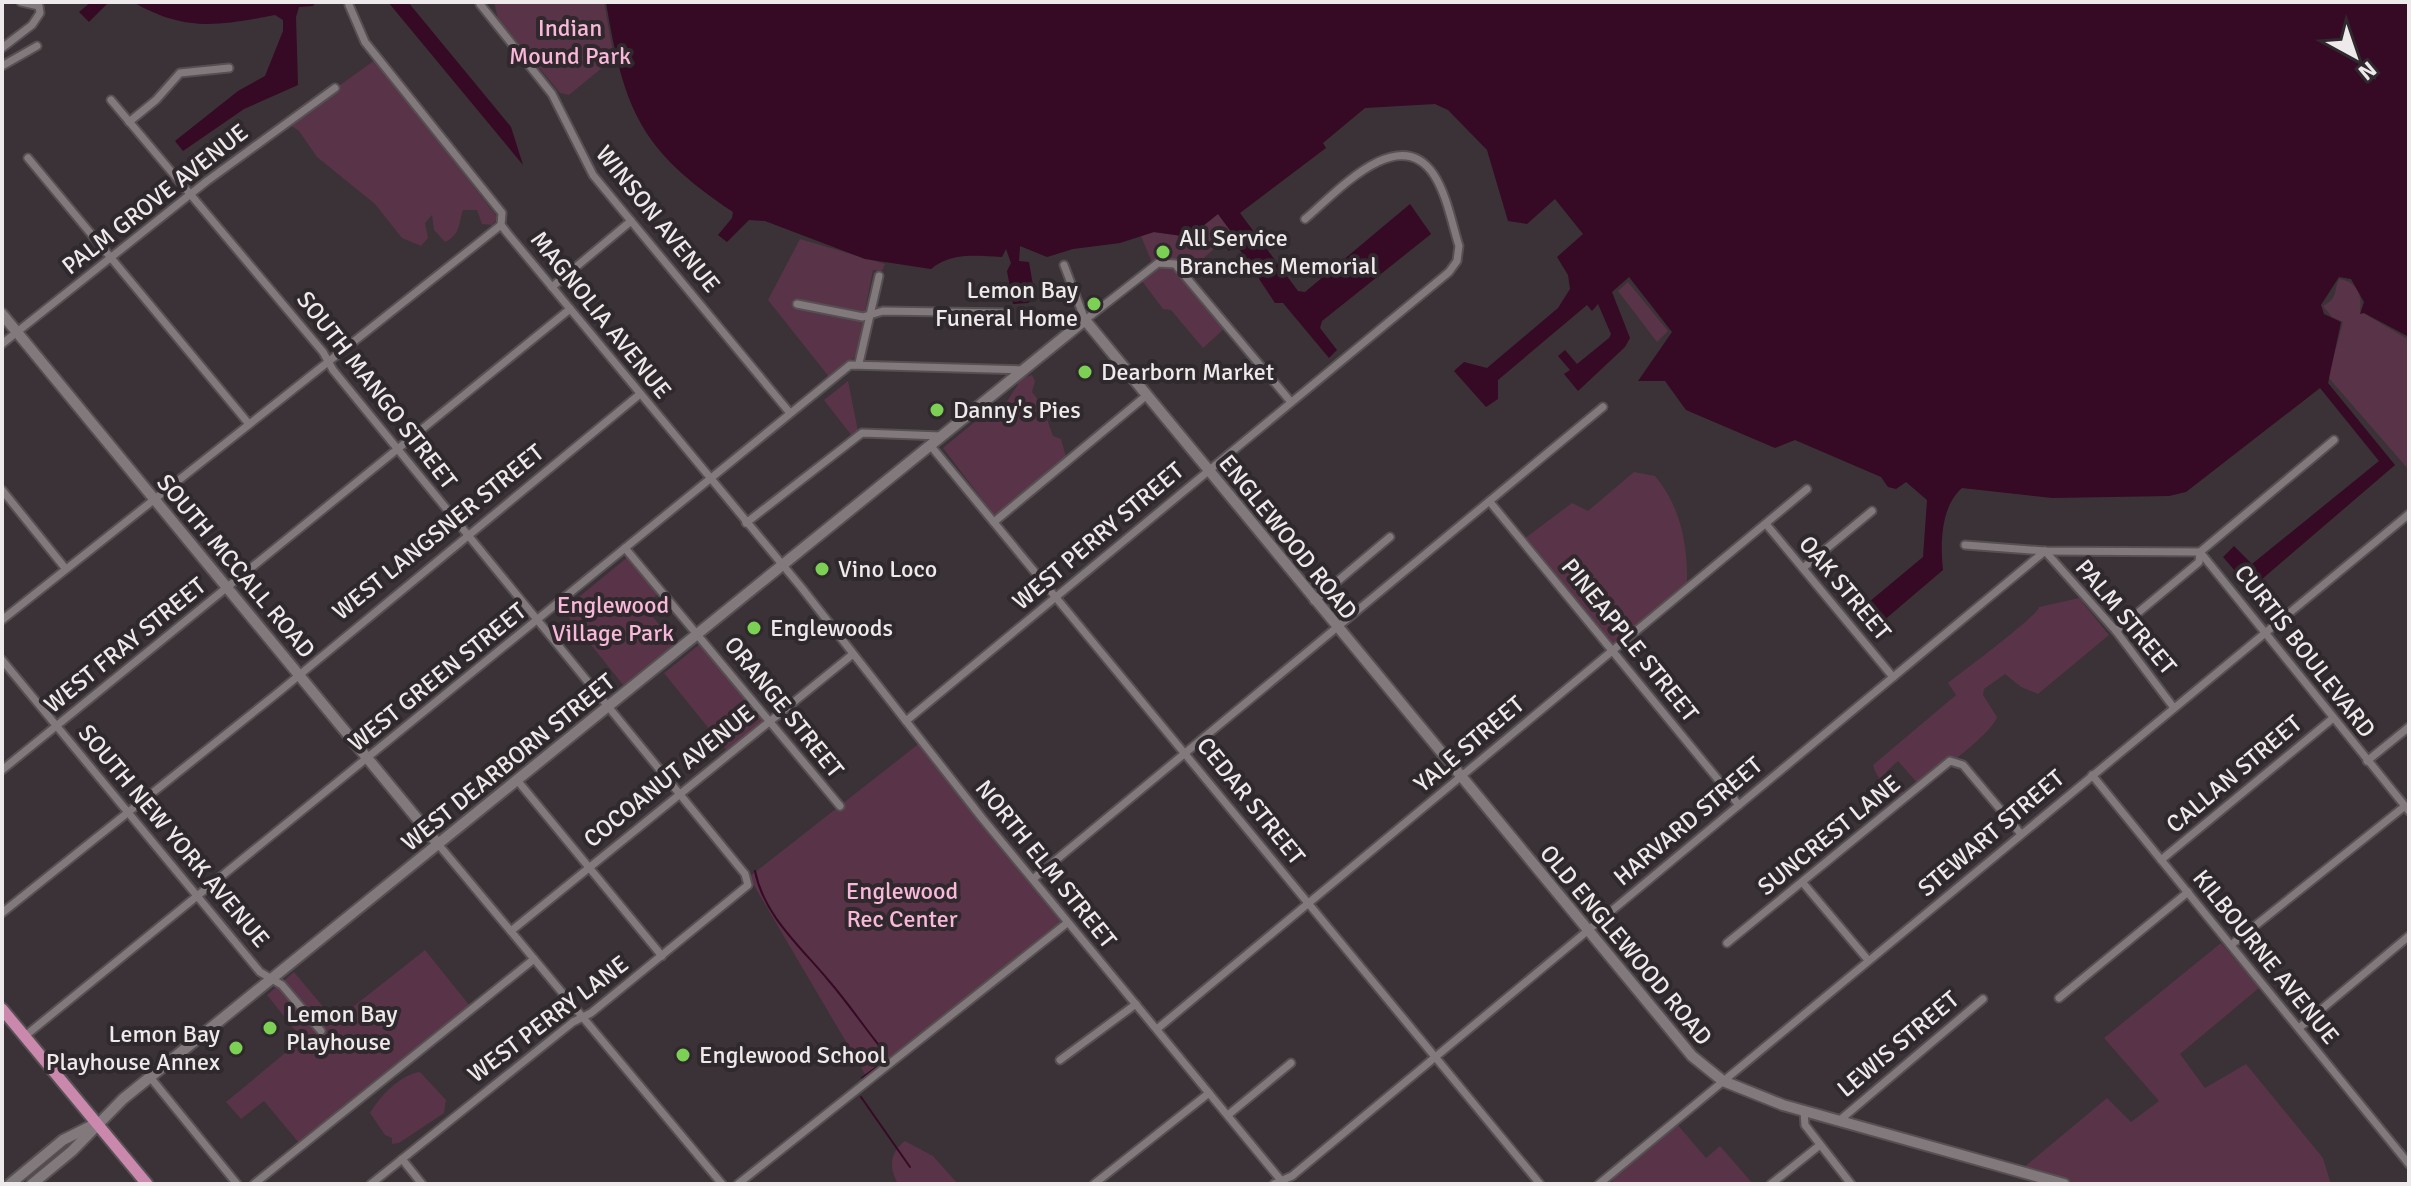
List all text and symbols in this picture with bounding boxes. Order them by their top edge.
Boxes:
park label: Indian Mound Park [509,13,631,71]
north arrow [2315,16,2395,96]
text: N [2353,56,2382,86]
street label: PALM GROVE AVENUE [56,117,254,281]
street label: WINSON AVENUE [589,139,727,299]
place label: All Service Branches Memorial [1179,223,1377,281]
street label: MAGNOLIA AVENUE [524,225,678,405]
marker: All Service Branches Memorial [1154,243,1172,261]
place label: Lemon Bay Funeral Home [935,275,1078,333]
street label: SOUTH MANGO STREET [290,285,464,495]
marker: Lemon Bay Funeral Home [1085,295,1103,313]
place label: Dearborn Market [1101,357,1274,387]
marker: Dearborn Market [1076,363,1094,381]
place label: Danny's Pies [953,395,1081,425]
marker: Danny's Pies [928,401,946,419]
street label: WEST LANGSNER STREET [326,437,550,627]
street label: ENGLEWOOD ROAD [1212,448,1364,626]
street label: WEST PERRY STREET [1006,455,1190,616]
street label: SOUTH MCCALL ROAD [150,468,322,664]
street label: OAK STREET [1792,529,1898,647]
street label: PINEAPPLE STREET [1555,552,1705,728]
street label: PALM STREET [2069,553,2183,681]
place label: Vino Loco [838,554,937,584]
street label: CURTIS BOULEVARD [2228,558,2382,744]
marker: Vino Loco [813,560,831,578]
street label: WEST FRAY STREET [38,570,212,719]
park label: Englewood Village Park [552,590,674,648]
street label: WEST GREEN STREET [342,596,532,758]
place label: Englewoods [770,613,893,643]
marker: Englewoods [745,619,763,637]
street label: ORANGE STREET [718,630,850,784]
street label: WEST DEARBORN STREET [395,667,621,857]
street label: YALE STREET [1408,689,1530,799]
street label: COCOANUT AVENUE [578,698,760,854]
street label: CALLAN STREET [2160,708,2308,839]
street label: SOUTH NEW YORK AVENUE [72,718,276,954]
street label: CEDAR STREET [1190,731,1312,871]
street label: HARVARD STREET [1607,750,1769,892]
street label: STEWART STREET [1912,763,2070,903]
street label: SUNCREST LANE [1752,768,1906,902]
street label: NORTH ELM STREET [969,774,1123,954]
street label: OLD ENGLEWOOD ROAD [1533,839,1719,1051]
street label: KILBOURNE AVENUE [2186,864,2346,1050]
park label: Englewood Rec Center [846,876,958,934]
street label: WEST PERRY LANE [462,949,634,1089]
street label: LEWIS STREET [1831,984,1965,1104]
place label: Lemon Bay Playhouse [286,999,398,1057]
place label: Lemon Bay Playhouse Annex [46,1019,220,1077]
marker: Lemon Bay Playhouse [261,1019,279,1037]
marker: Lemon Bay Playhouse Annex [227,1039,245,1057]
place label: Englewood School [699,1040,887,1070]
marker: Englewood School [674,1046,692,1064]

